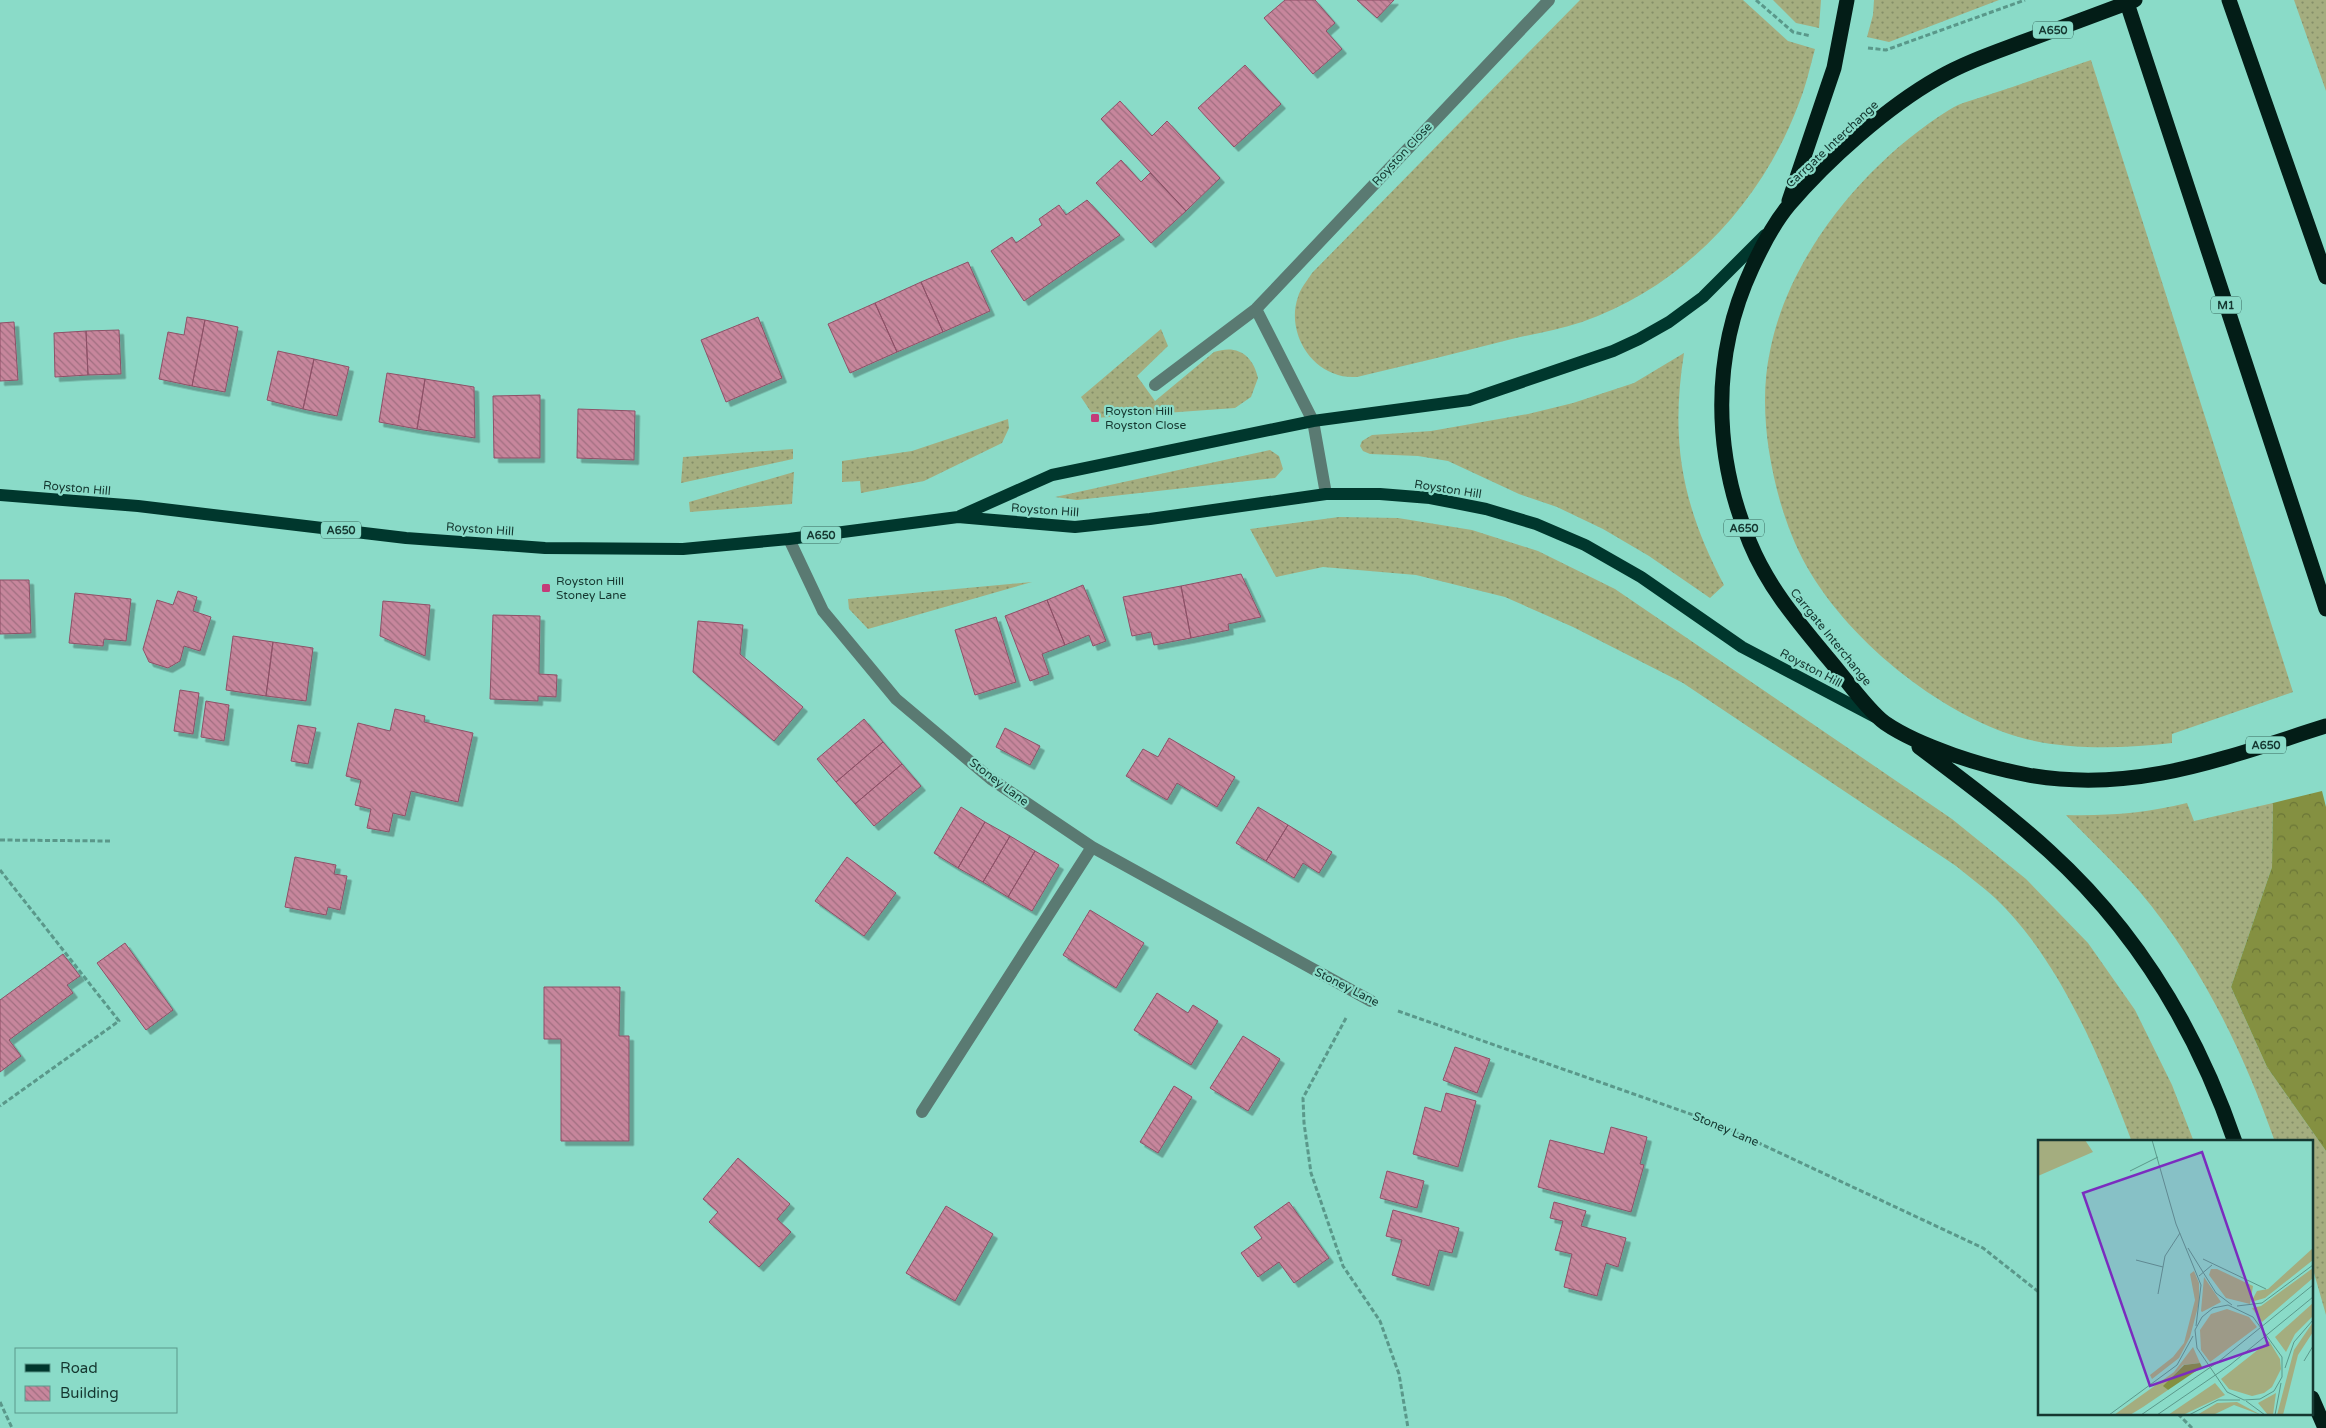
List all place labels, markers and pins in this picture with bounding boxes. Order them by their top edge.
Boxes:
place label: Royston Hill Royston Close [1105,404,1187,432]
marker: Royston Hill Royston Close [1089,412,1101,424]
place label: Royston Hill Stoney Lane [556,574,626,602]
marker: Royston Hill Stoney Lane [540,582,552,594]

